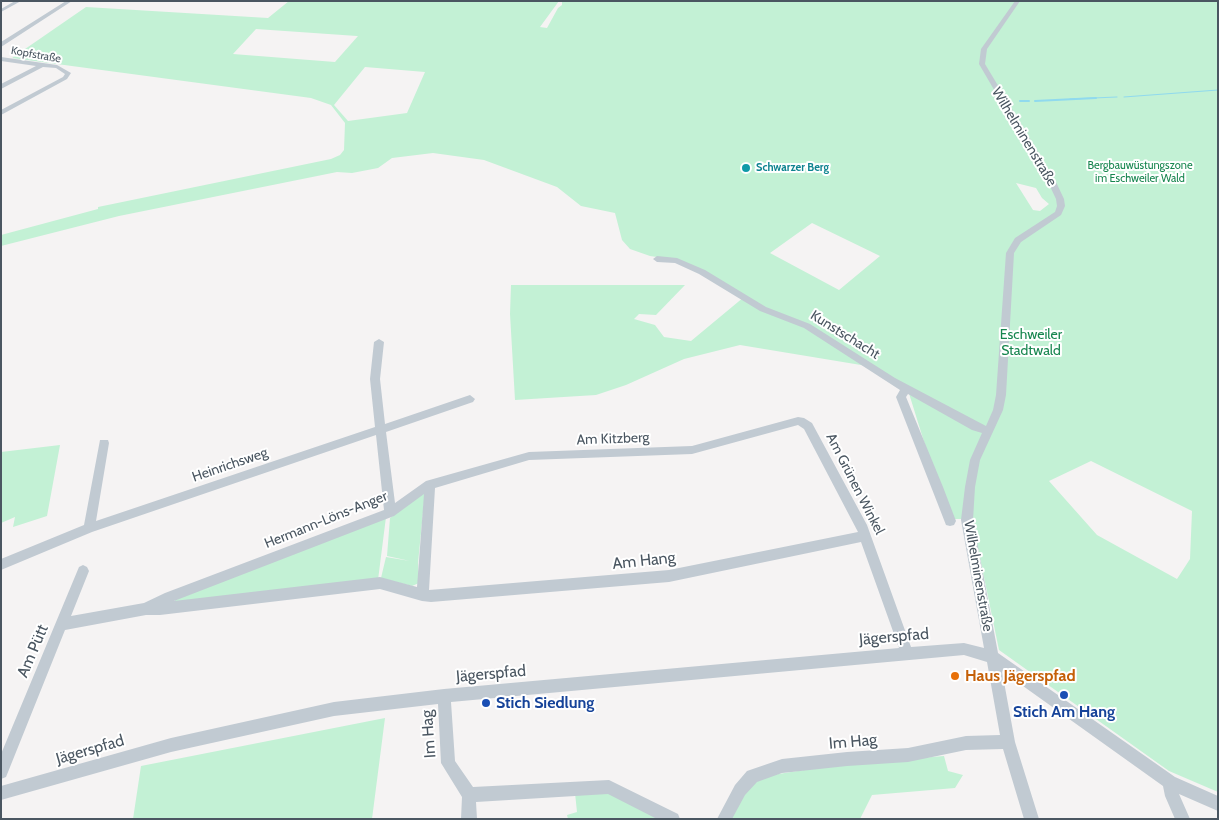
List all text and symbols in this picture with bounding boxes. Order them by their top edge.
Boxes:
street label: Kopfstraße [10,44,62,66]
street label: Wilhelminenstraße [988,85,1060,189]
park label: Bergbauwüstungszone im Eschweiler Wald [1087,159,1193,185]
place label: Schwarzer Berg [756,161,829,175]
marker: Schwarzer Berg [740,162,752,174]
street label: Kunstschacht [807,307,883,363]
park label: Eschweiler Stadtwald [1000,327,1062,360]
street label: Am Kitzberg [576,429,650,449]
street label: Am Grünen Winkel [822,431,888,537]
street label: Heinrichsweg [190,444,270,486]
street label: Hermann-Löns-Anger [262,488,390,552]
street label: Wilhelminenstraße [960,519,996,633]
street label: Am Hang [612,548,676,574]
street label: Am Pütt [13,622,53,680]
street label: Jägerspfad [858,624,930,650]
street label: Jägerspfad [455,661,527,687]
place label: Haus Jägerspfad [965,666,1076,686]
marker: Haus Jägerspfad [949,670,961,682]
marker: Stich Am Hang [1058,689,1070,701]
place label: Stich Siedlung [496,693,594,713]
marker: Stich Siedlung [480,697,492,709]
place label: Stich Am Hang [1013,702,1115,722]
street label: Im Hag [418,709,440,759]
street label: Im Hag [828,730,878,754]
street label: Jägerspfad [54,731,126,769]

